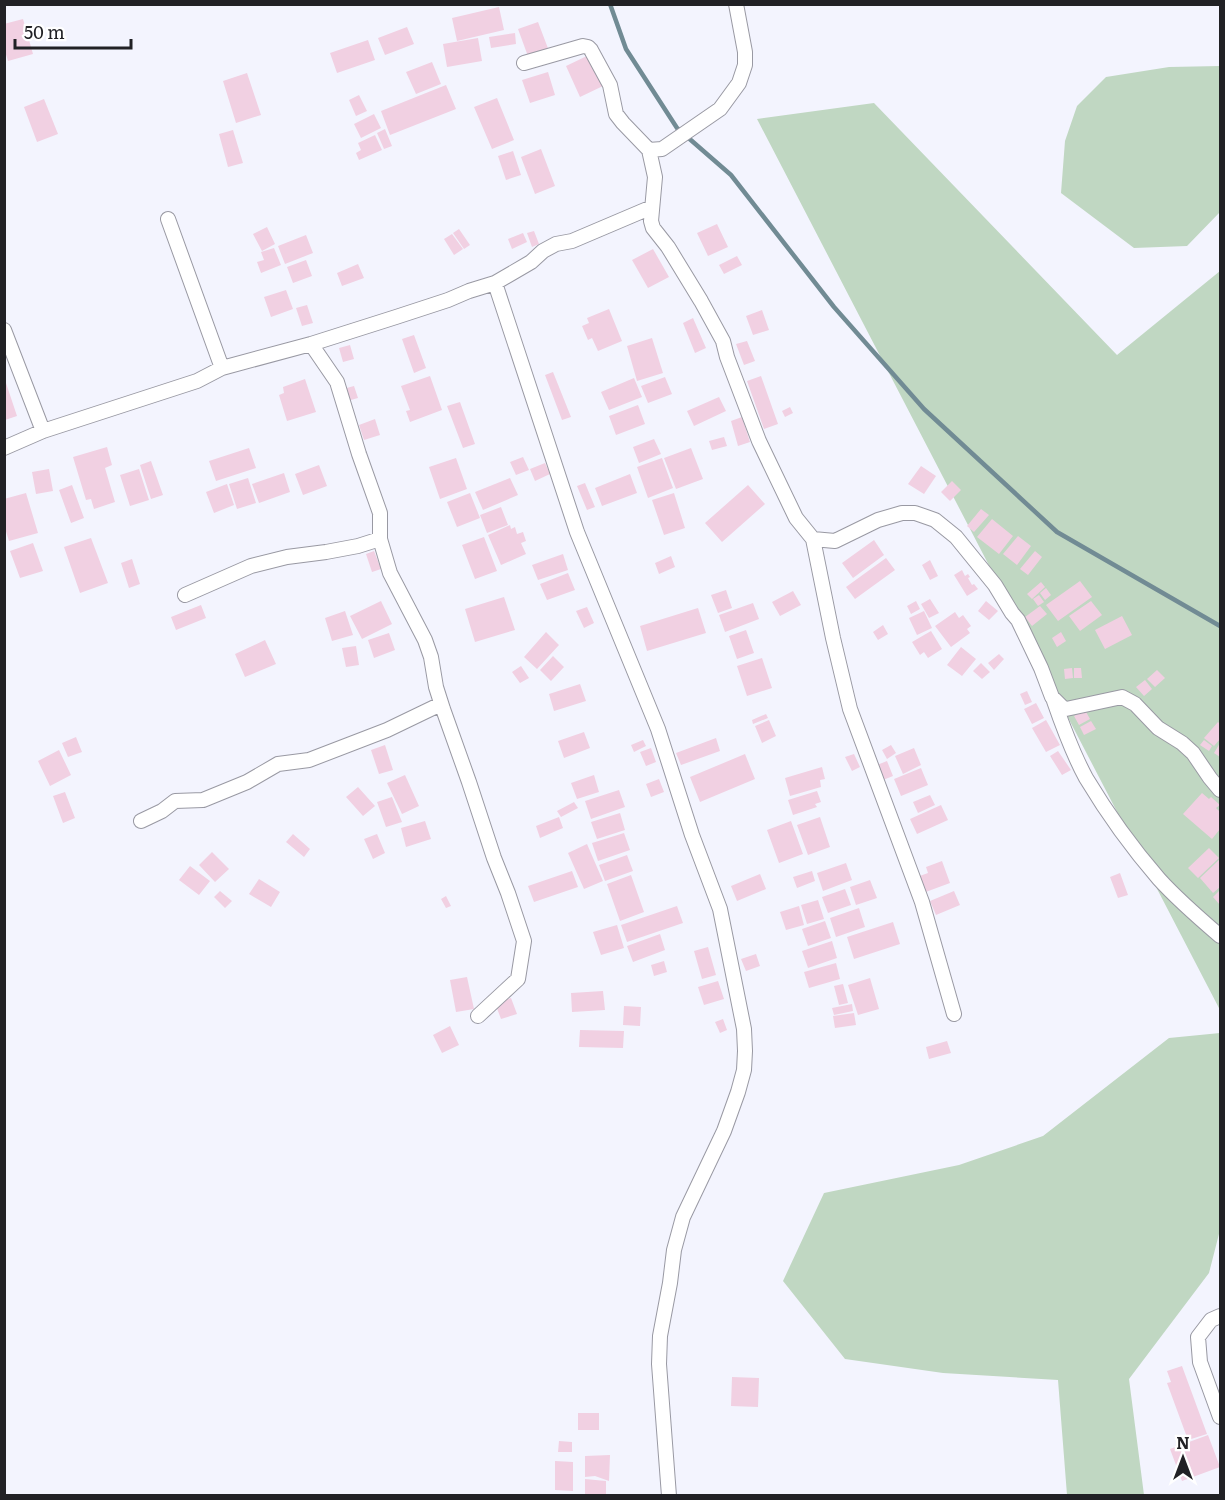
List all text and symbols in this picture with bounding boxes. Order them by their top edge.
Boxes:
scale bar [15,12,130,50]
text: 50 m [24,18,65,45]
north arrow [1153,1428,1213,1488]
text: N [1176,1430,1190,1454]

